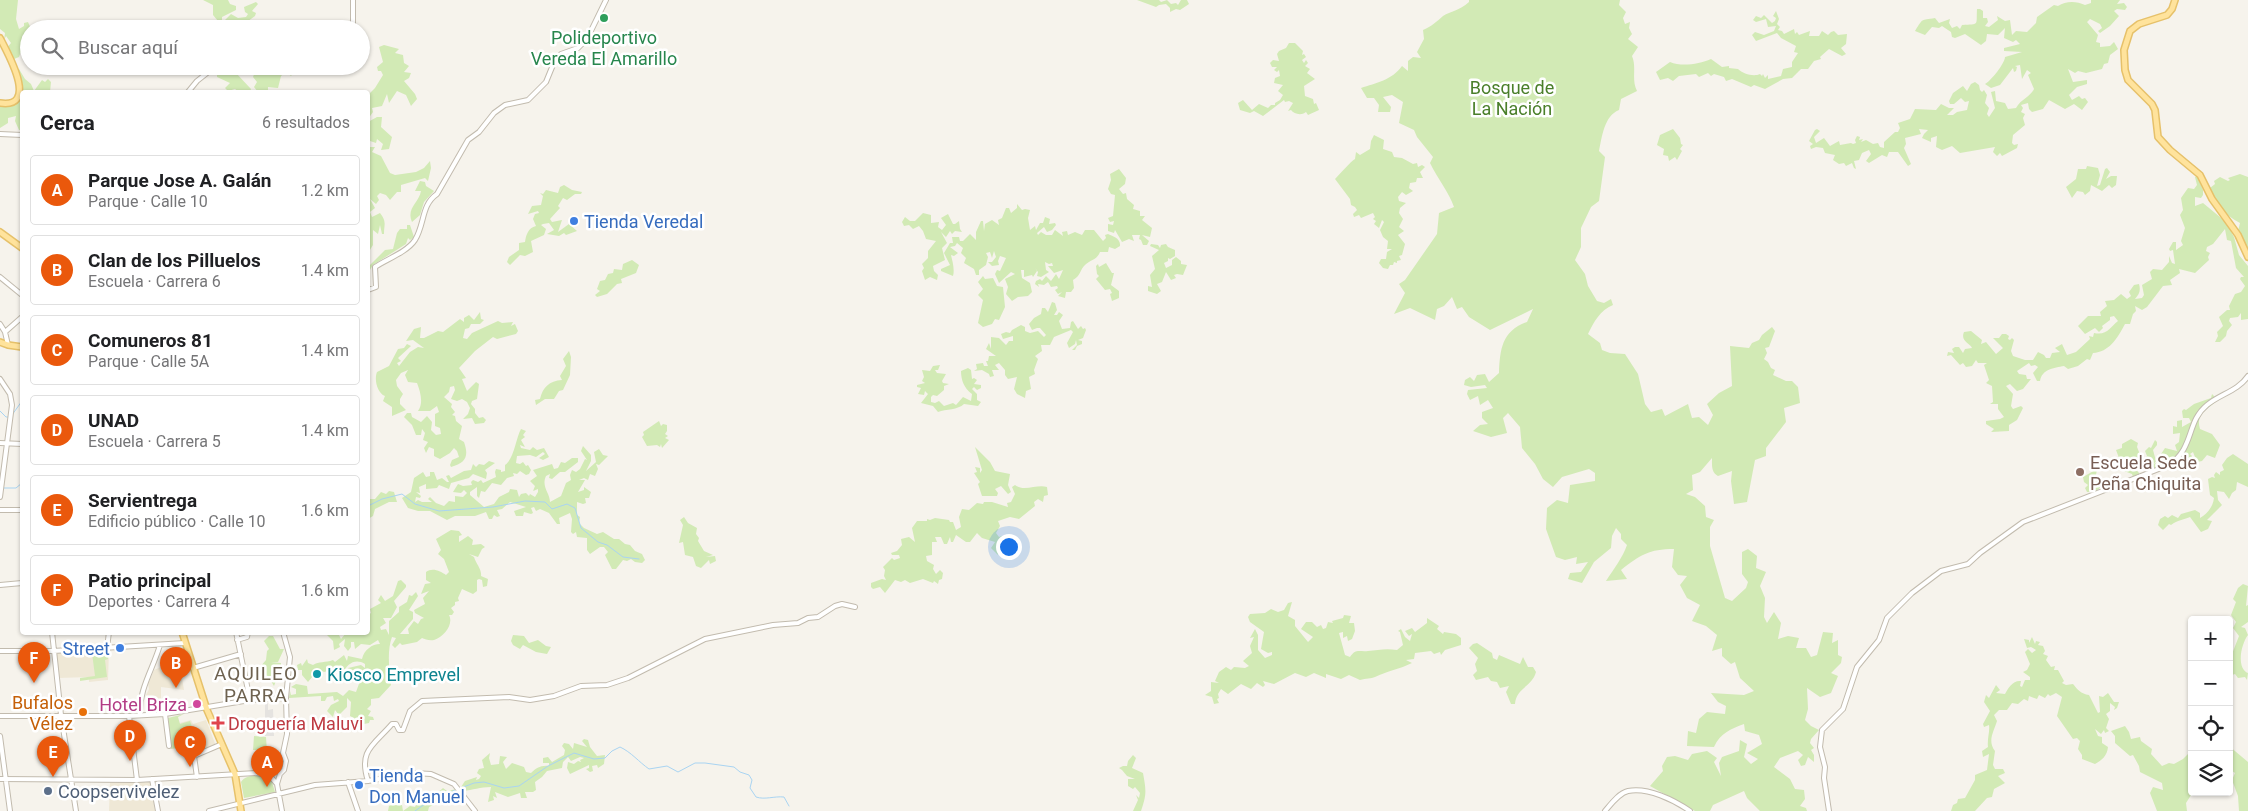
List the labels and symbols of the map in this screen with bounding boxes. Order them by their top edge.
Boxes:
marker: Polideportivo Vereda El Amarillo [598,12,610,24]
place label: Polideportivo Vereda El Amarillo [531,27,677,69]
park label: Bosque de La Nación [1470,77,1554,119]
place label: Tienda Veredal [584,211,703,232]
marker: Tienda Veredal [568,215,580,227]
place label: Escuela Sede Peña Chiquita [2090,452,2201,494]
marker: Escuela Sede Peña Chiquita [2074,466,2086,478]
your location [996,534,1022,560]
place label: Street [63,638,110,659]
pin: F [18,642,50,683]
marker: Street [114,642,126,654]
pin: B [160,647,192,688]
district label: AQUILEO PARRA [214,662,298,707]
place label: Kiosco Emprevel [327,664,460,685]
marker: Kiosco Emprevel [311,668,323,680]
place label: Bufalos Vélez [12,692,73,734]
place label: Hotel Briza [99,694,187,715]
marker: Hotel Briza [191,698,203,710]
marker: Bufalos Vélez [77,706,89,718]
place label: Droguería Maluvi [228,713,363,734]
marker: Droguería Maluvi [212,717,224,729]
pin: D [114,720,146,761]
pin: C [174,726,206,767]
pin: E [37,736,69,777]
pin: A [251,746,283,787]
place label: Tienda Don Manuel [369,765,465,807]
marker: Tienda Don Manuel [353,779,365,791]
place label: Coopservivelez [58,781,180,802]
marker: Coopservivelez [42,785,54,797]

